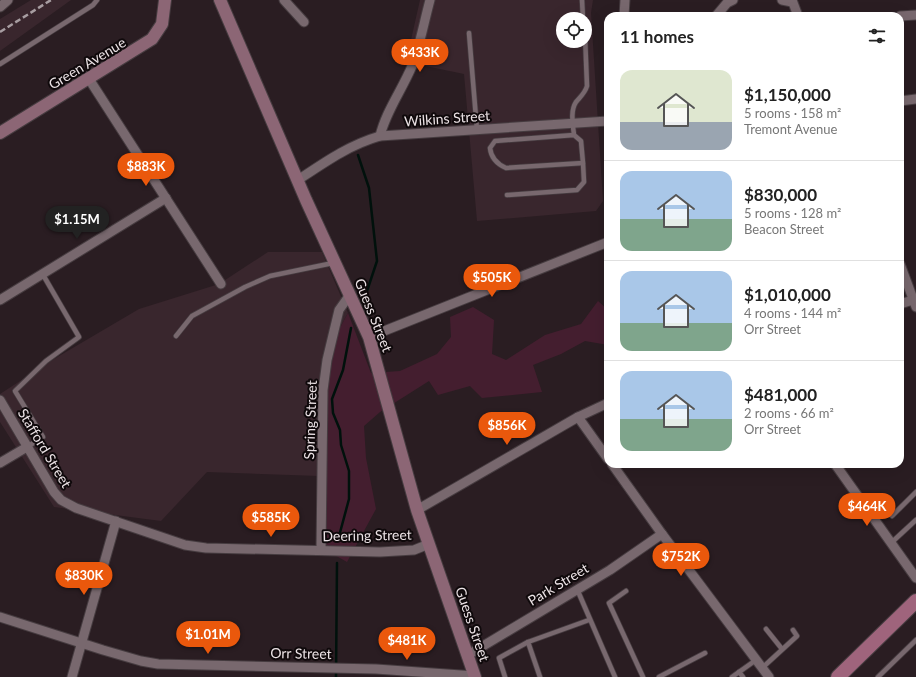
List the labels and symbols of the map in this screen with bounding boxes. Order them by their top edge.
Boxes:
street label: Green Avenue [45,33,129,93]
pin: $433K [392,39,448,73]
street label: Wilkins Street [404,107,490,129]
pin: $883K [118,153,174,187]
pin: $1.15M [44,206,110,240]
pin: $505K [464,264,520,298]
street label: Guess Street [352,276,396,354]
street label: Spring Street [300,380,320,460]
street label: Stafford Street [15,405,75,491]
pin: $856K [479,412,535,446]
pin: $464K [839,493,895,527]
pin: $585K [243,504,299,538]
street label: Deering Street [322,526,412,544]
pin: $752K [653,543,709,577]
street label: Park Street [525,559,591,609]
pin: $830K [56,562,112,596]
street label: Guess Street [452,584,494,664]
pin: $1.01M [175,621,241,655]
pin: $481K [379,627,435,661]
street label: Orr Street [270,644,332,662]

